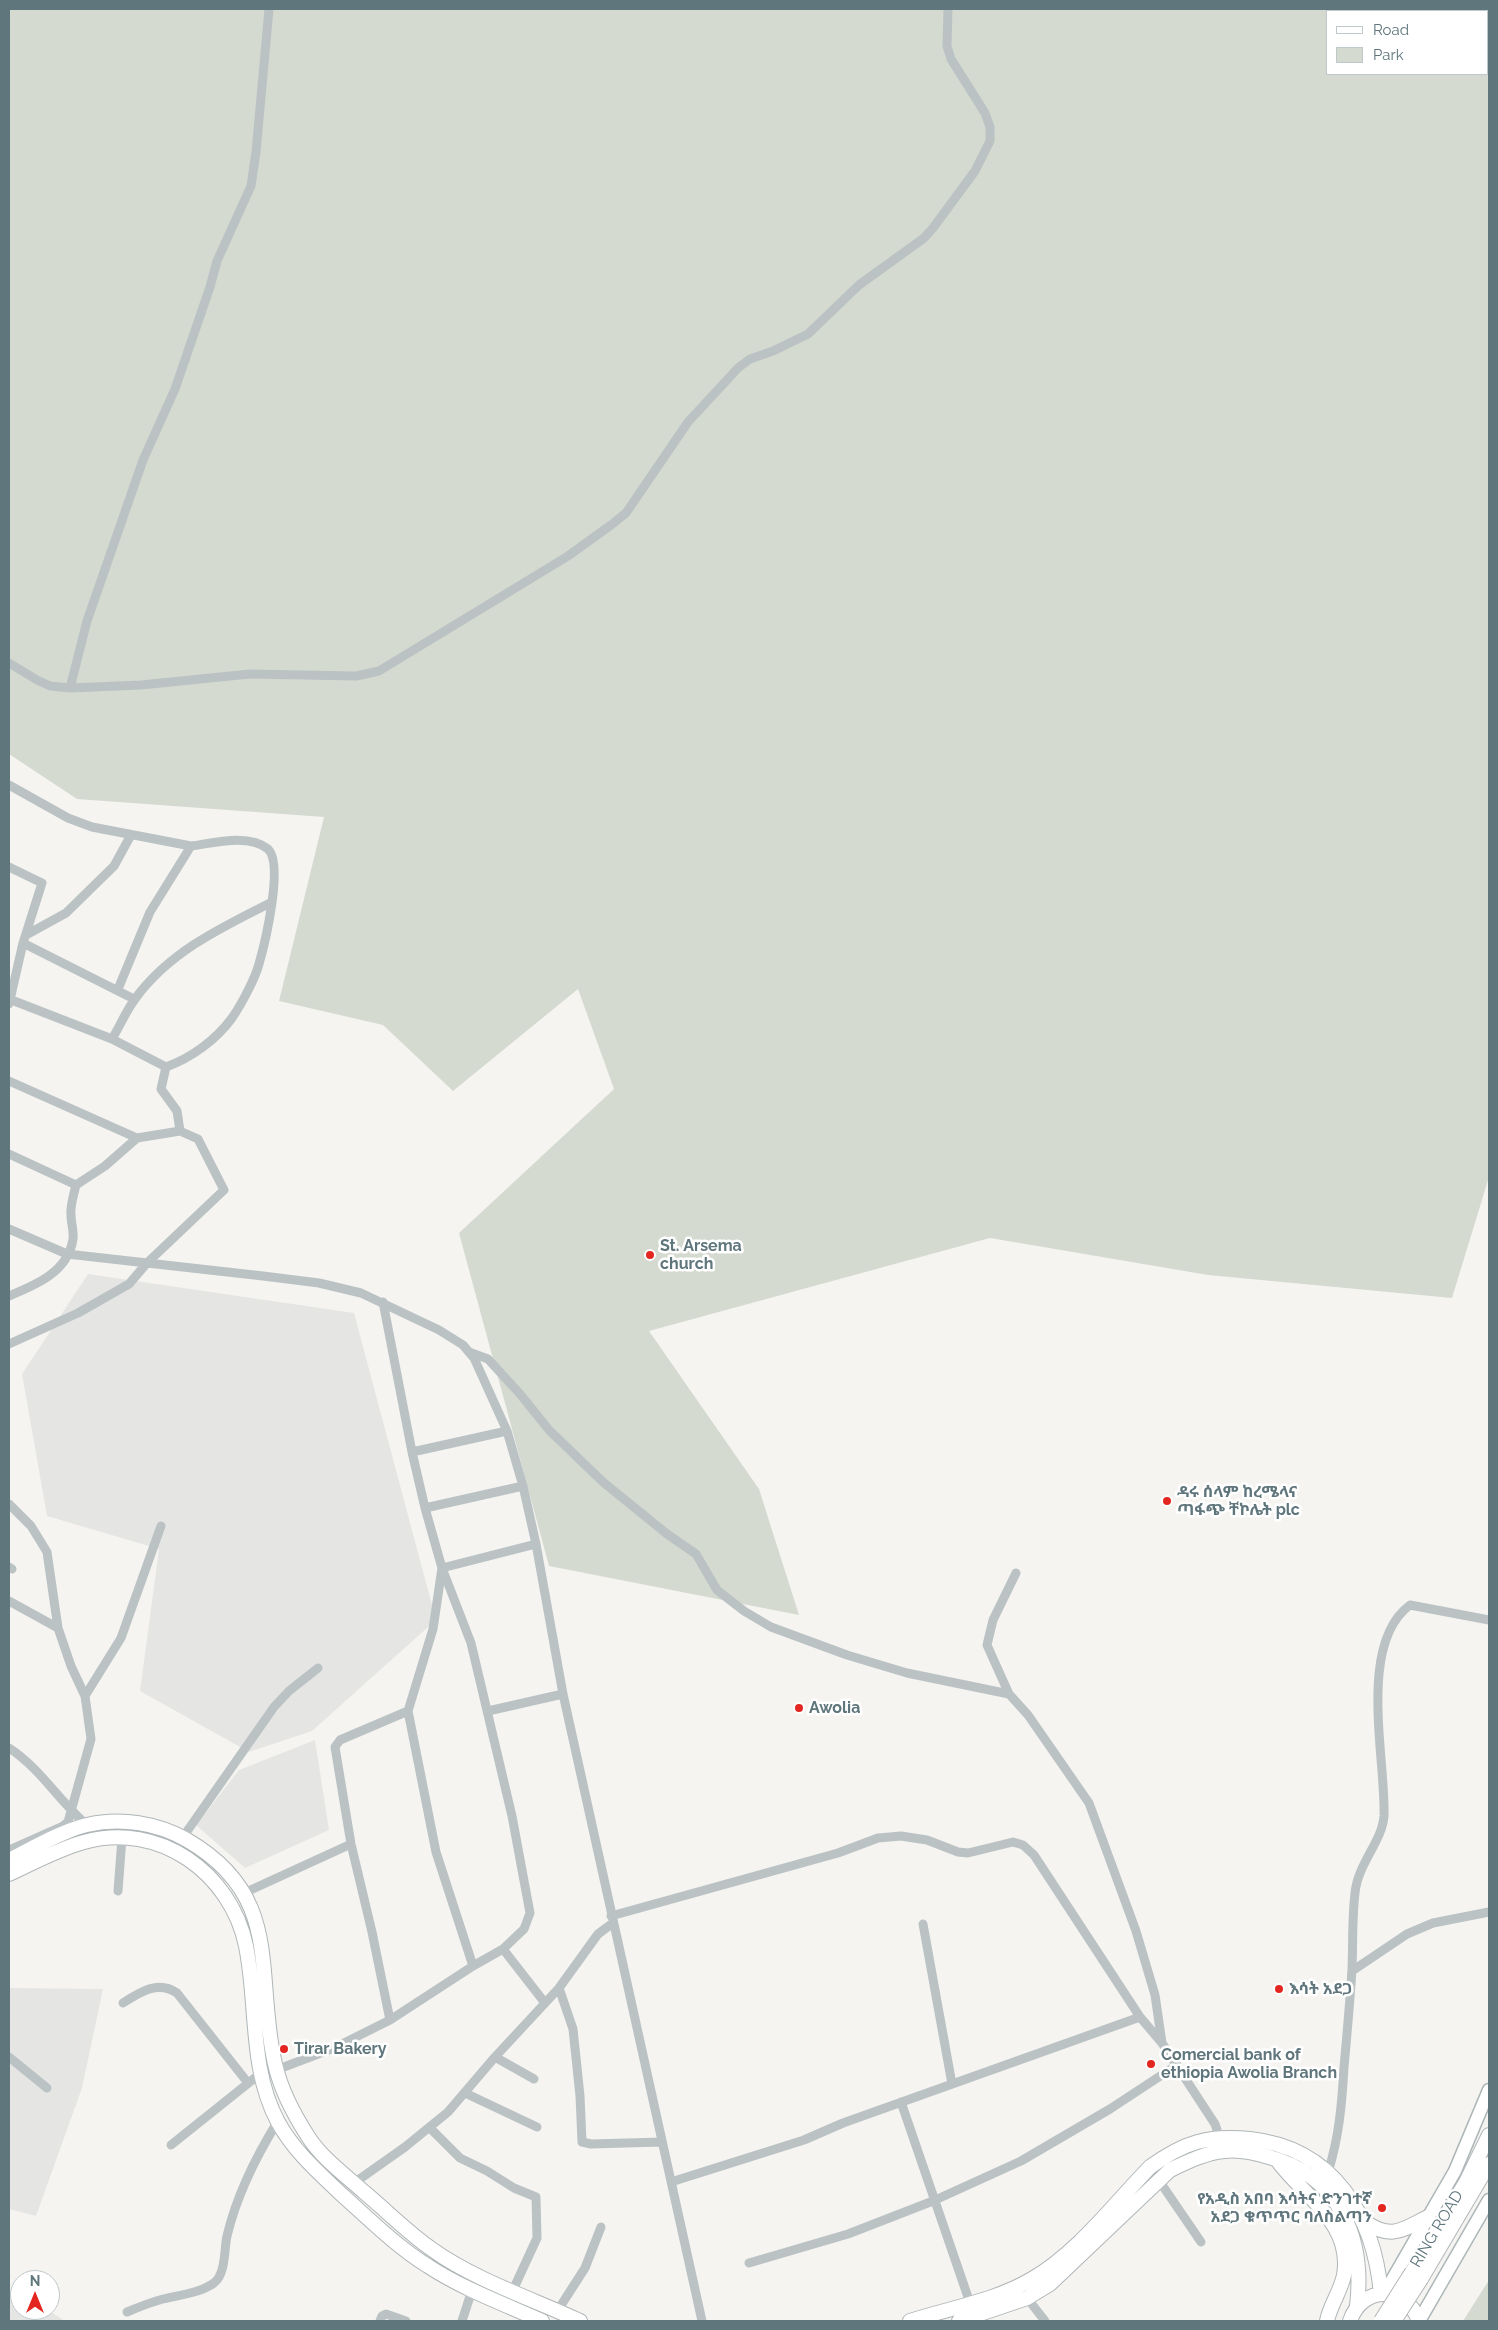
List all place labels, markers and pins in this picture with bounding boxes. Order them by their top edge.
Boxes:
place label: St. Arsema church [660,1236,742,1274]
marker: St. Arsema church [644,1249,656,1261]
place label: ዳሩ ሰላም ከረሜላና ጣፋጭ ቸኮሌት plc [1177,1482,1300,1520]
marker: ዳሩ ሰላም ከረሜላና ጣፋጭ ቸኮሌት plc [1161,1495,1173,1507]
place label: Awolia [809,1698,860,1718]
marker: Awolia [793,1702,805,1714]
place label: እሳት አደጋ [1289,1979,1352,1999]
marker: እሳት አደጋ [1273,1983,1285,1995]
place label: Tirar Bakery [294,2039,386,2059]
marker: Tirar Bakery [278,2043,290,2055]
place label: Comercial bank of ethiopia Awolia Branch [1161,2045,1337,2083]
marker: Comercial bank of ethiopia Awolia Branch [1145,2058,1157,2070]
place label: የአዲስ አበባ እሳትና ድንገተኛ አደጋ ቁጥጥር ባለስልጣን [1197,2189,1372,2227]
marker: የአዲስ አበባ እሳትና ድንገተኛ አደጋ ቁጥጥር ባለስልጣን [1376,2202,1388,2214]

